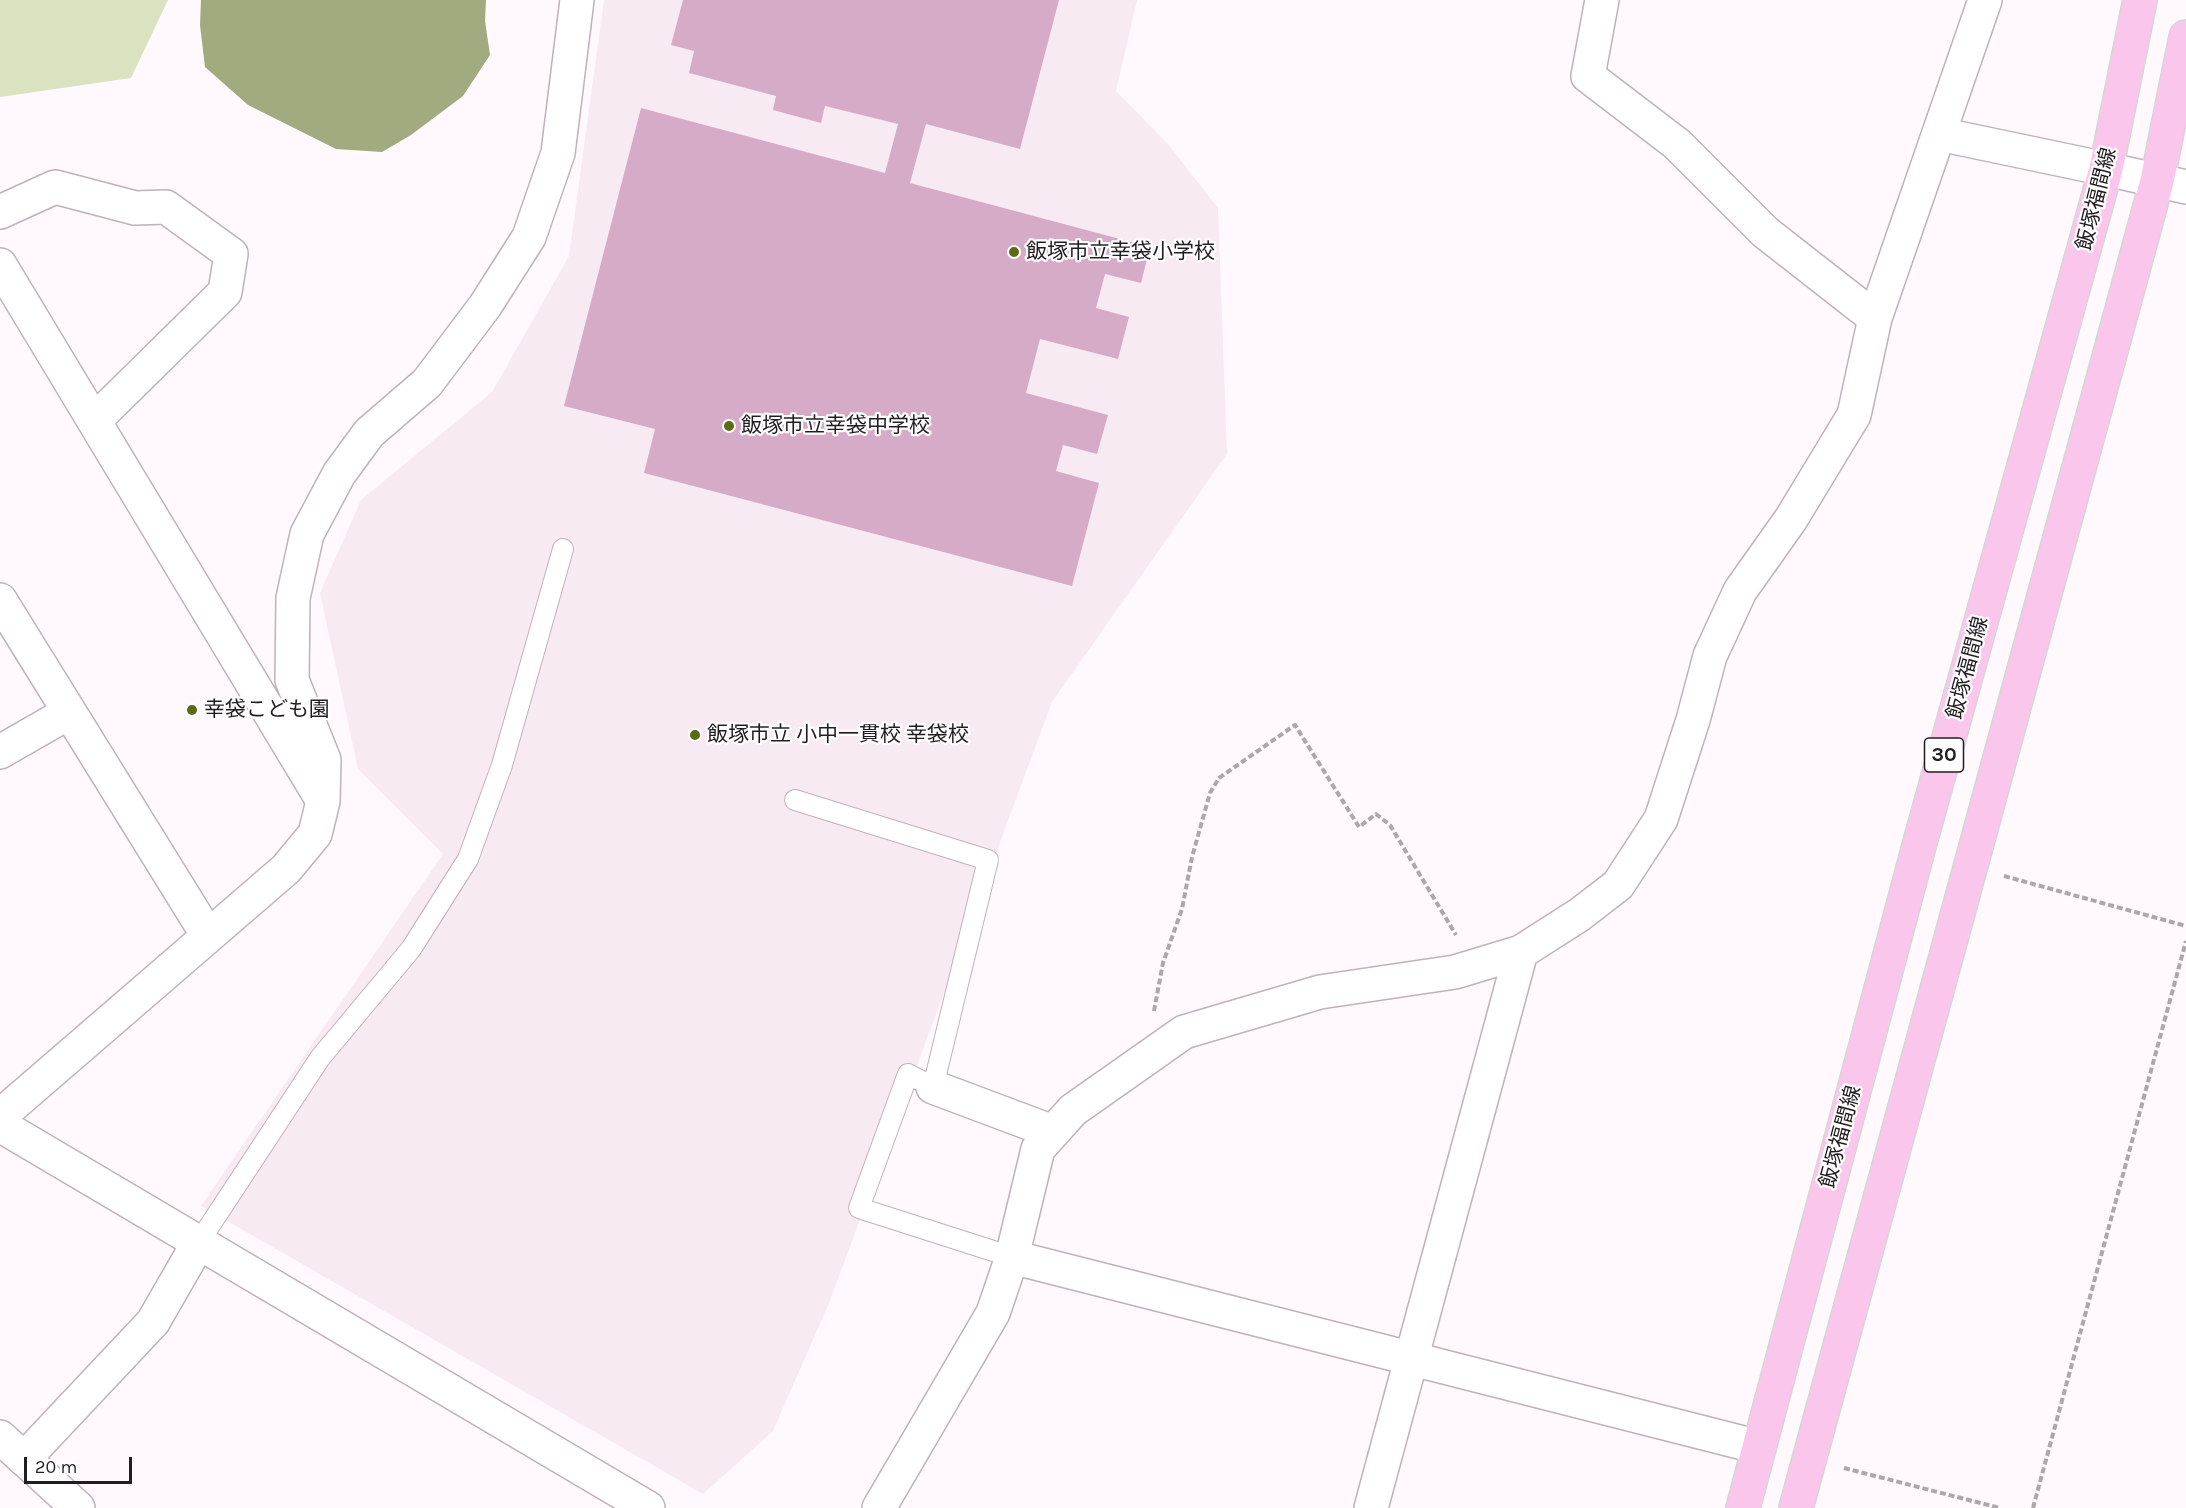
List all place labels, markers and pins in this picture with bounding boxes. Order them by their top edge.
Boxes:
place label: 飯塚市立幸袋小学校 [1026,239,1215,265]
marker: 飯塚市立幸袋小学校 [1007,245,1021,259]
place label: 飯塚市立幸袋中学校 [741,413,930,439]
marker: 飯塚市立幸袋中学校 [722,419,736,433]
place label: 幸袋こども園 [204,697,330,723]
marker: 幸袋こども園 [185,703,199,717]
place label: 飯塚市立 小中一貫校 幸袋校 [707,722,969,748]
marker: 飯塚市立 小中一貫校 幸袋校 [688,728,702,742]

